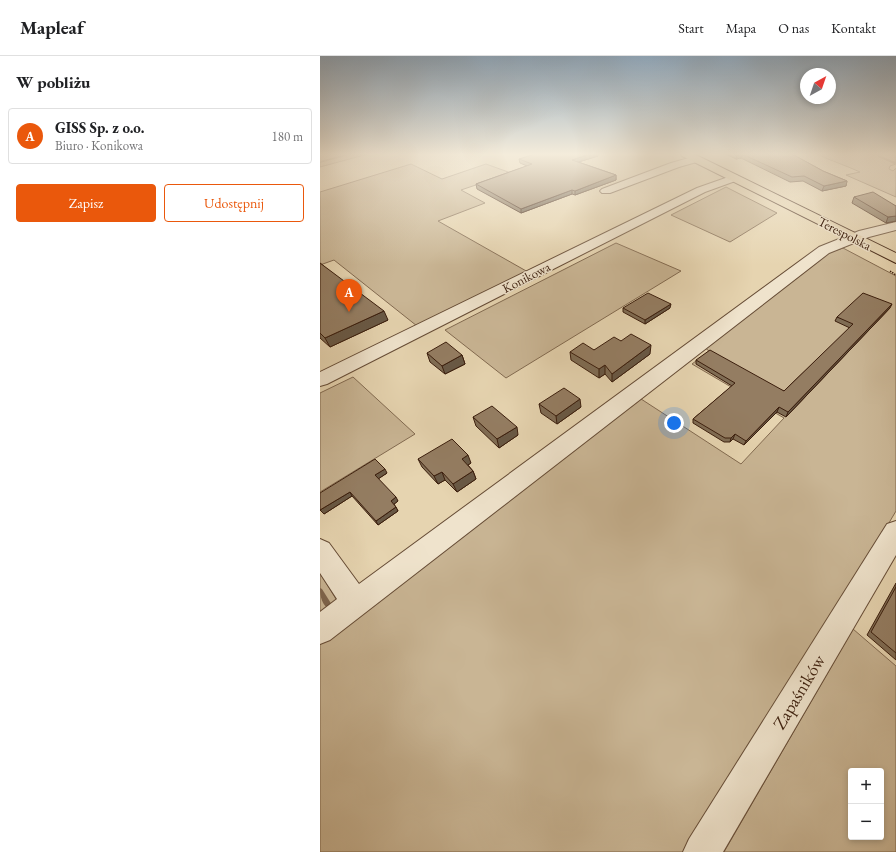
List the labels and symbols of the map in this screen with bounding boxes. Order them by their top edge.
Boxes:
north arrow [800,68,836,104]
street label: Terespolska [815,213,875,254]
street label: Konikowa [499,258,554,297]
pin: A [336,279,362,312]
your location [664,413,684,433]
street label: Zapaśników [767,650,830,733]

